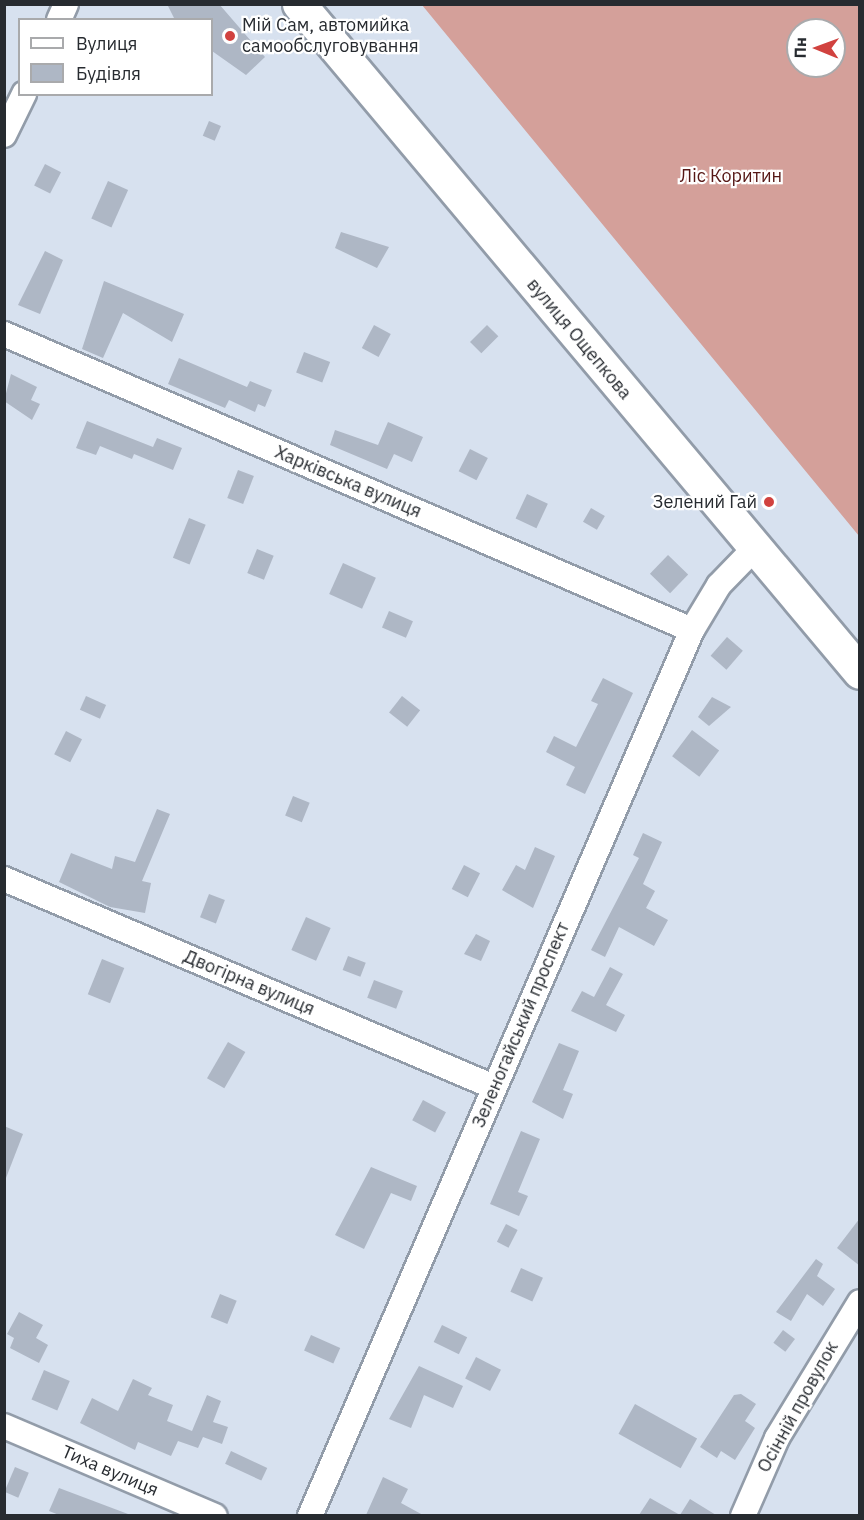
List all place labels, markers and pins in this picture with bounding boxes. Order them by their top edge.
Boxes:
place label: Мій Сам, автомийка самообслуговування [242,15,419,57]
marker: Мій Сам, автомийка самообслуговування [223,29,237,43]
place label: Зелений Гай [653,491,757,513]
marker: Зелений Гай [762,495,776,509]

